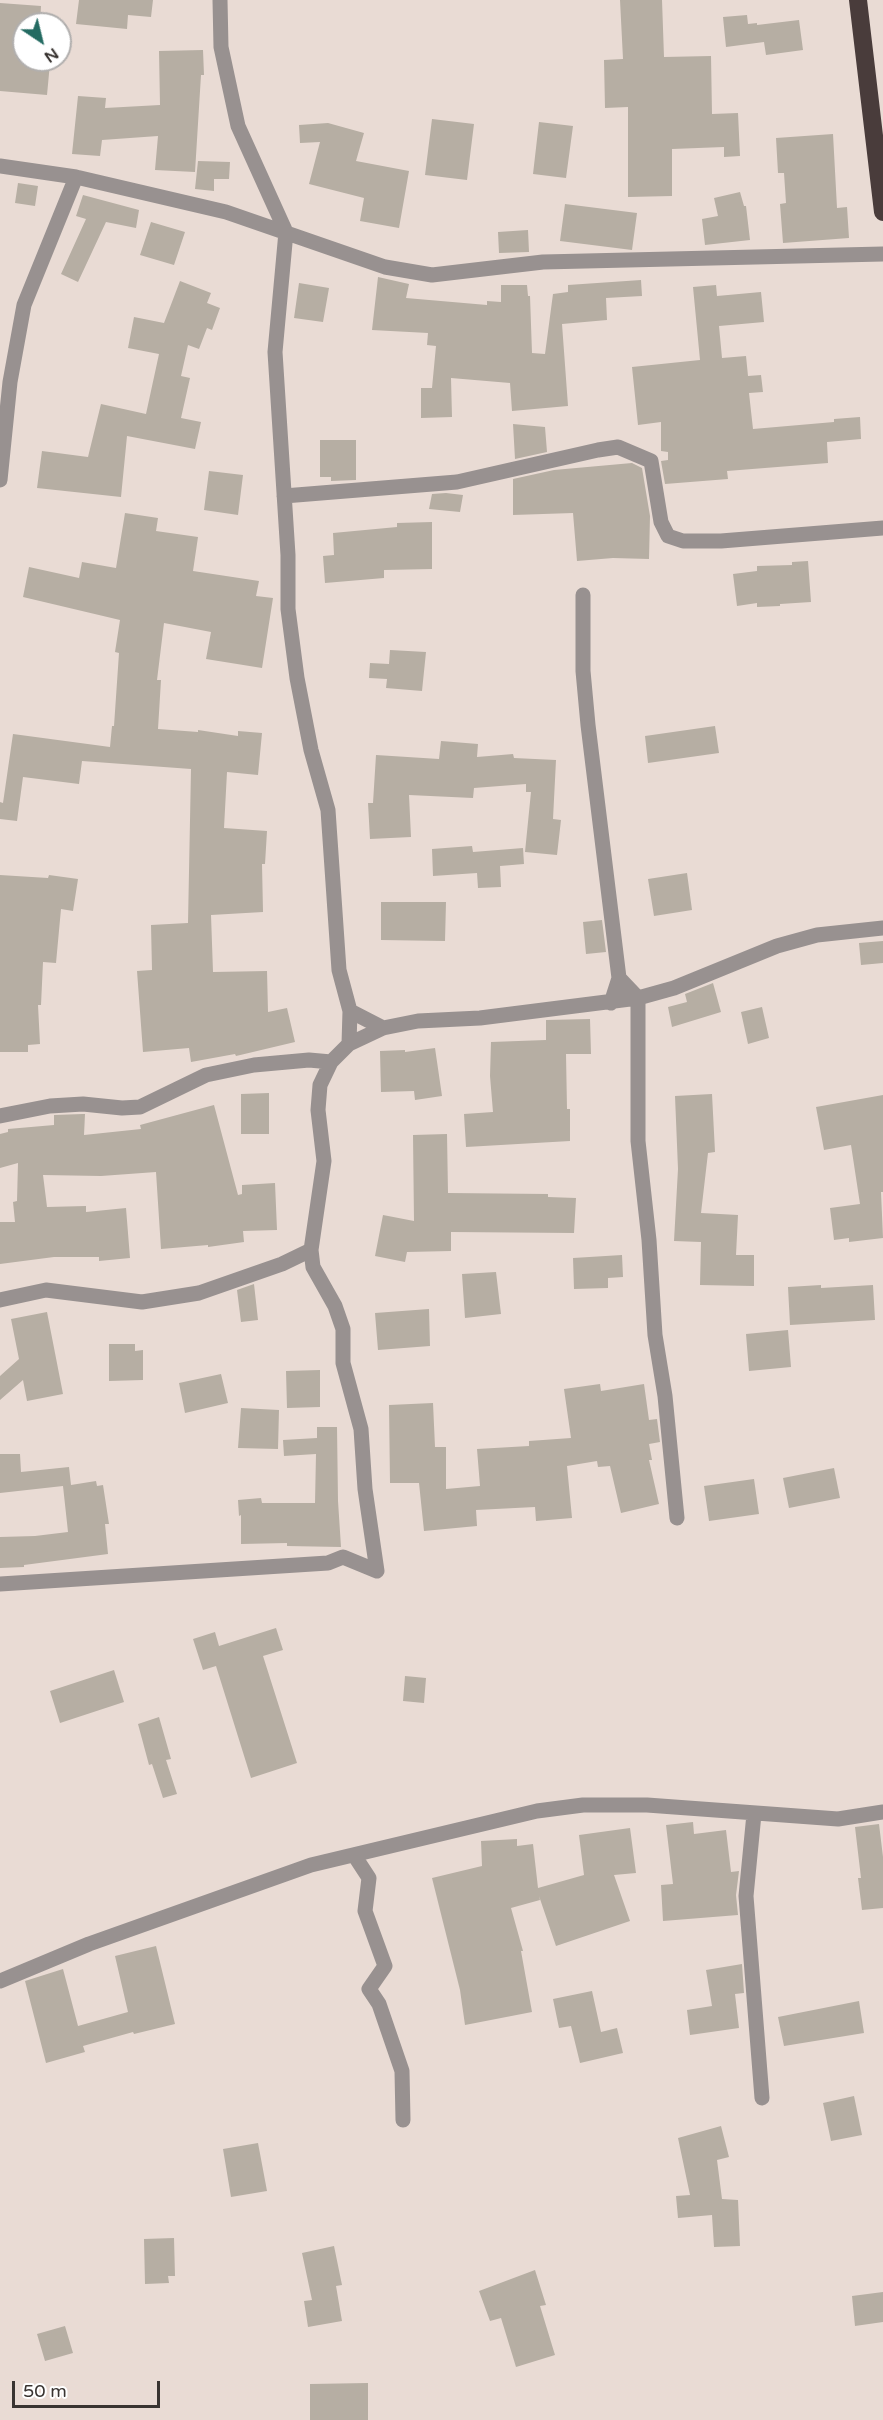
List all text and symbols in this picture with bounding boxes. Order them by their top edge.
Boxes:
north arrow [12,12,72,72]
text: N [40,43,62,67]
scale bar [15,2369,164,2407]
text: 50 m [23,2380,67,2402]

